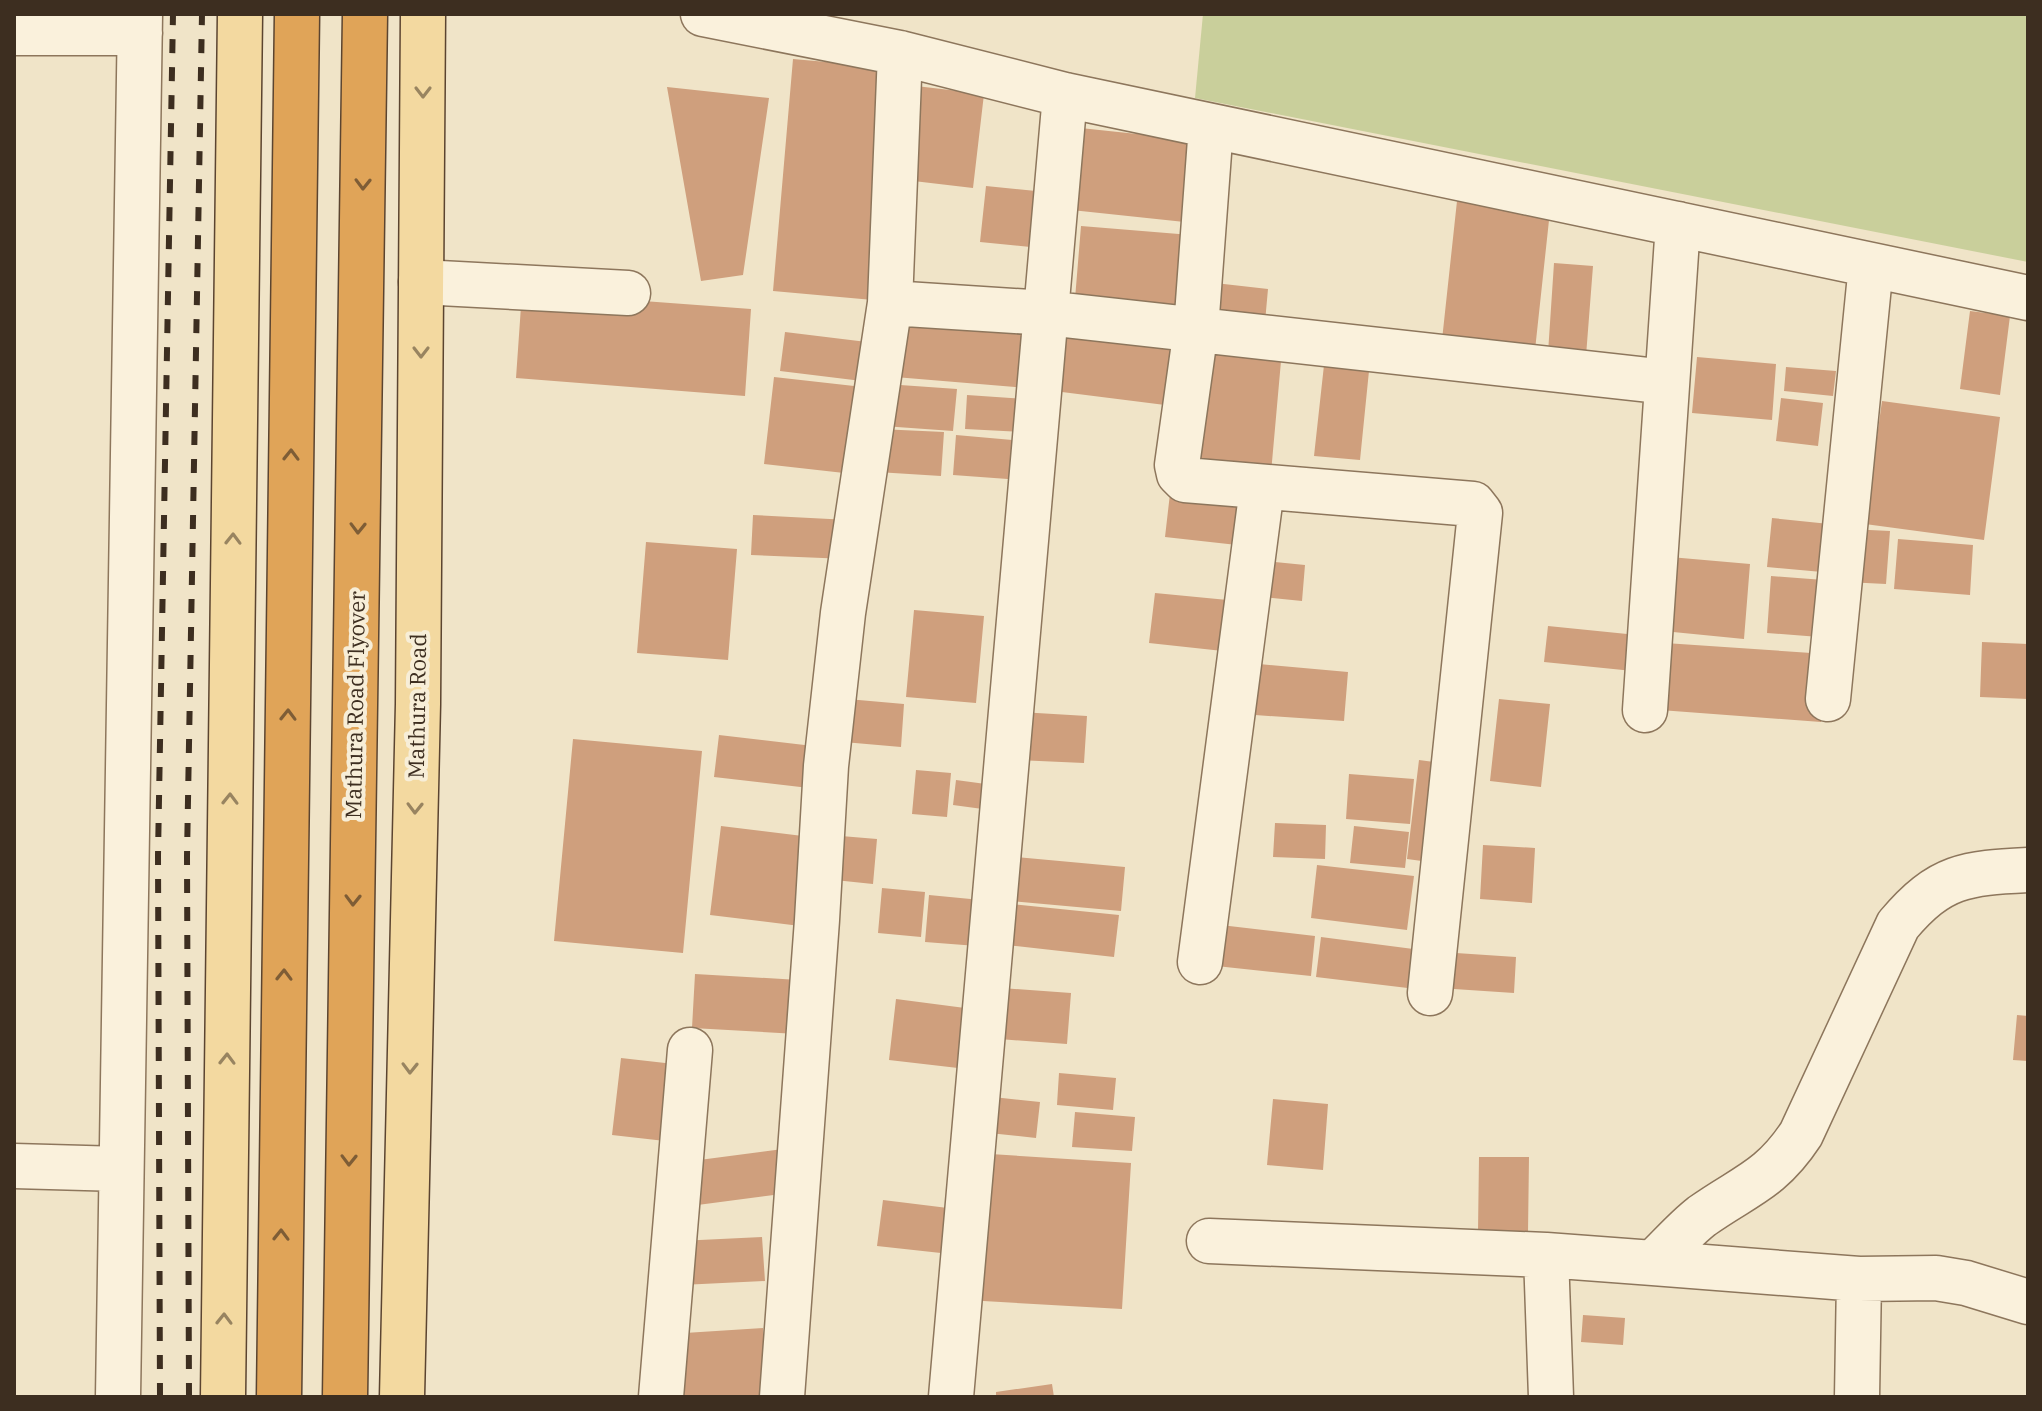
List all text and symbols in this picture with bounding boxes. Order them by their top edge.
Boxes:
one-way arrow [414,86,432,99]
one-way arrow [354,178,372,191]
one-way arrow [412,346,430,359]
one-way arrow [283,448,300,461]
one-way arrow [349,522,367,535]
one-way arrow [224,532,242,545]
street label: Mathura Road Flyover [338,591,371,819]
street label: Mathura Road [401,633,432,779]
one-way arrow [279,708,297,721]
one-way arrow [221,792,239,805]
one-way arrow [407,802,424,815]
one-way arrow [344,894,361,907]
one-way arrow [276,968,293,981]
one-way arrow [218,1052,236,1065]
one-way arrow [401,1062,418,1075]
one-way arrow [340,1154,358,1167]
one-way arrow [272,1228,290,1241]
one-way arrow [215,1312,233,1325]

